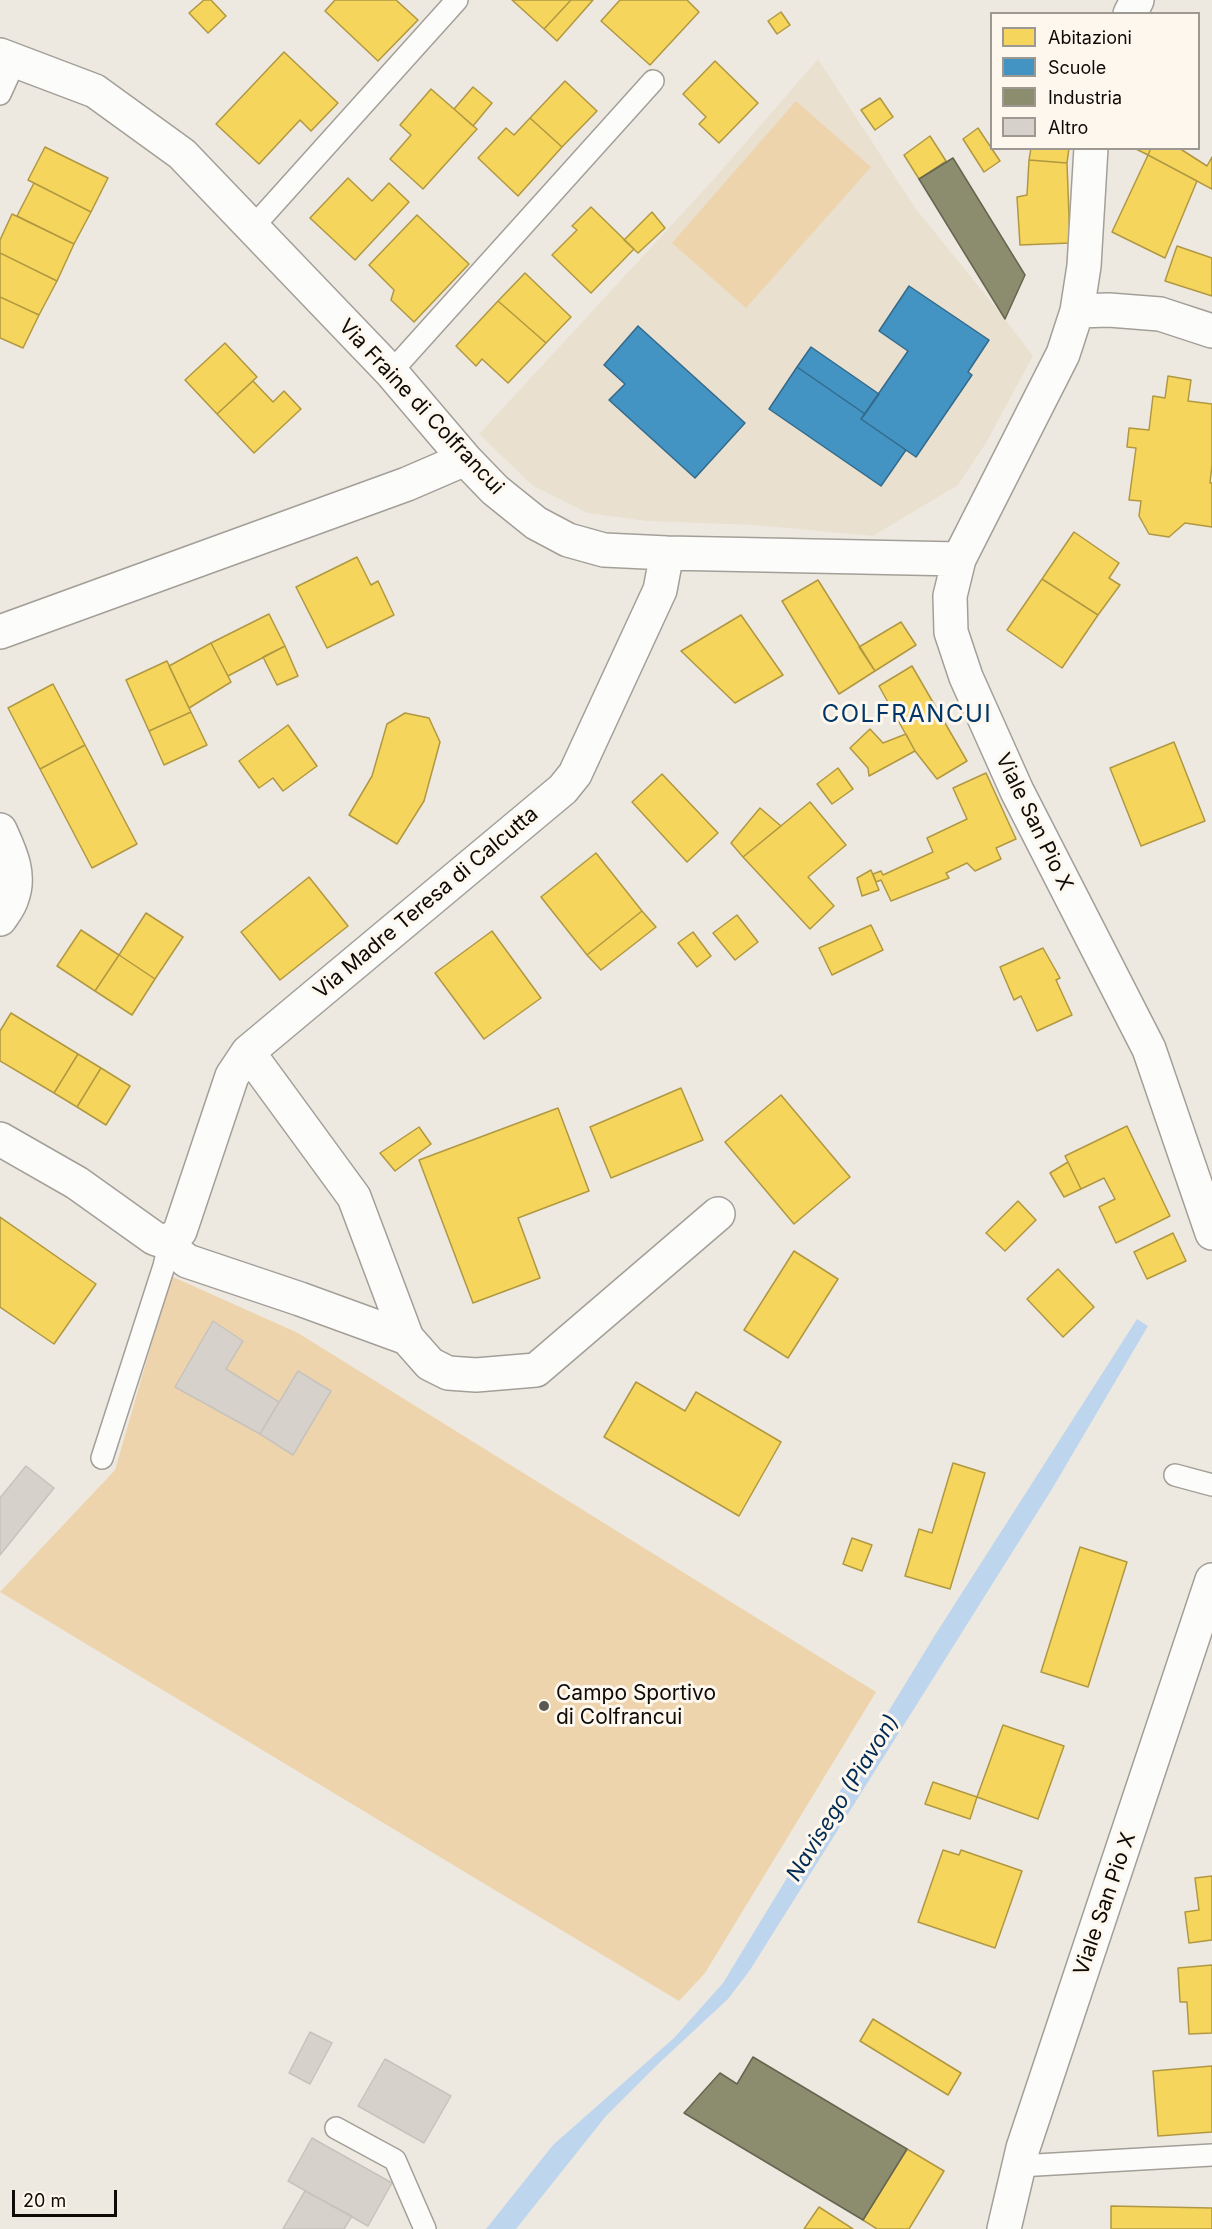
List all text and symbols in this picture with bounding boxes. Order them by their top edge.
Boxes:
legend [990,12,1200,150]
text: Abitazioni [1048,27,1132,48]
text: Scuole [1048,57,1106,78]
text: Industria [1048,87,1122,108]
text: Altro [1048,117,1088,138]
street label: Via Fraine di Colfrancui [333,314,509,500]
district label: COLFRANCUI [822,701,992,729]
street label: Viale San Pio X [990,749,1078,895]
street label: Via Madre Teresa di Calcutta [309,802,543,1004]
place label: Campo Sportivo di Colfrancui [556,1681,716,1731]
marker: Campo Sportivo di Colfrancui [537,1699,551,1713]
water label: Navisego (Piavon) [781,1710,905,1886]
street label: Viale San Pio X [1069,1829,1141,1979]
scale bar [15,2178,120,2216]
text: 20 m [23,2190,66,2211]

